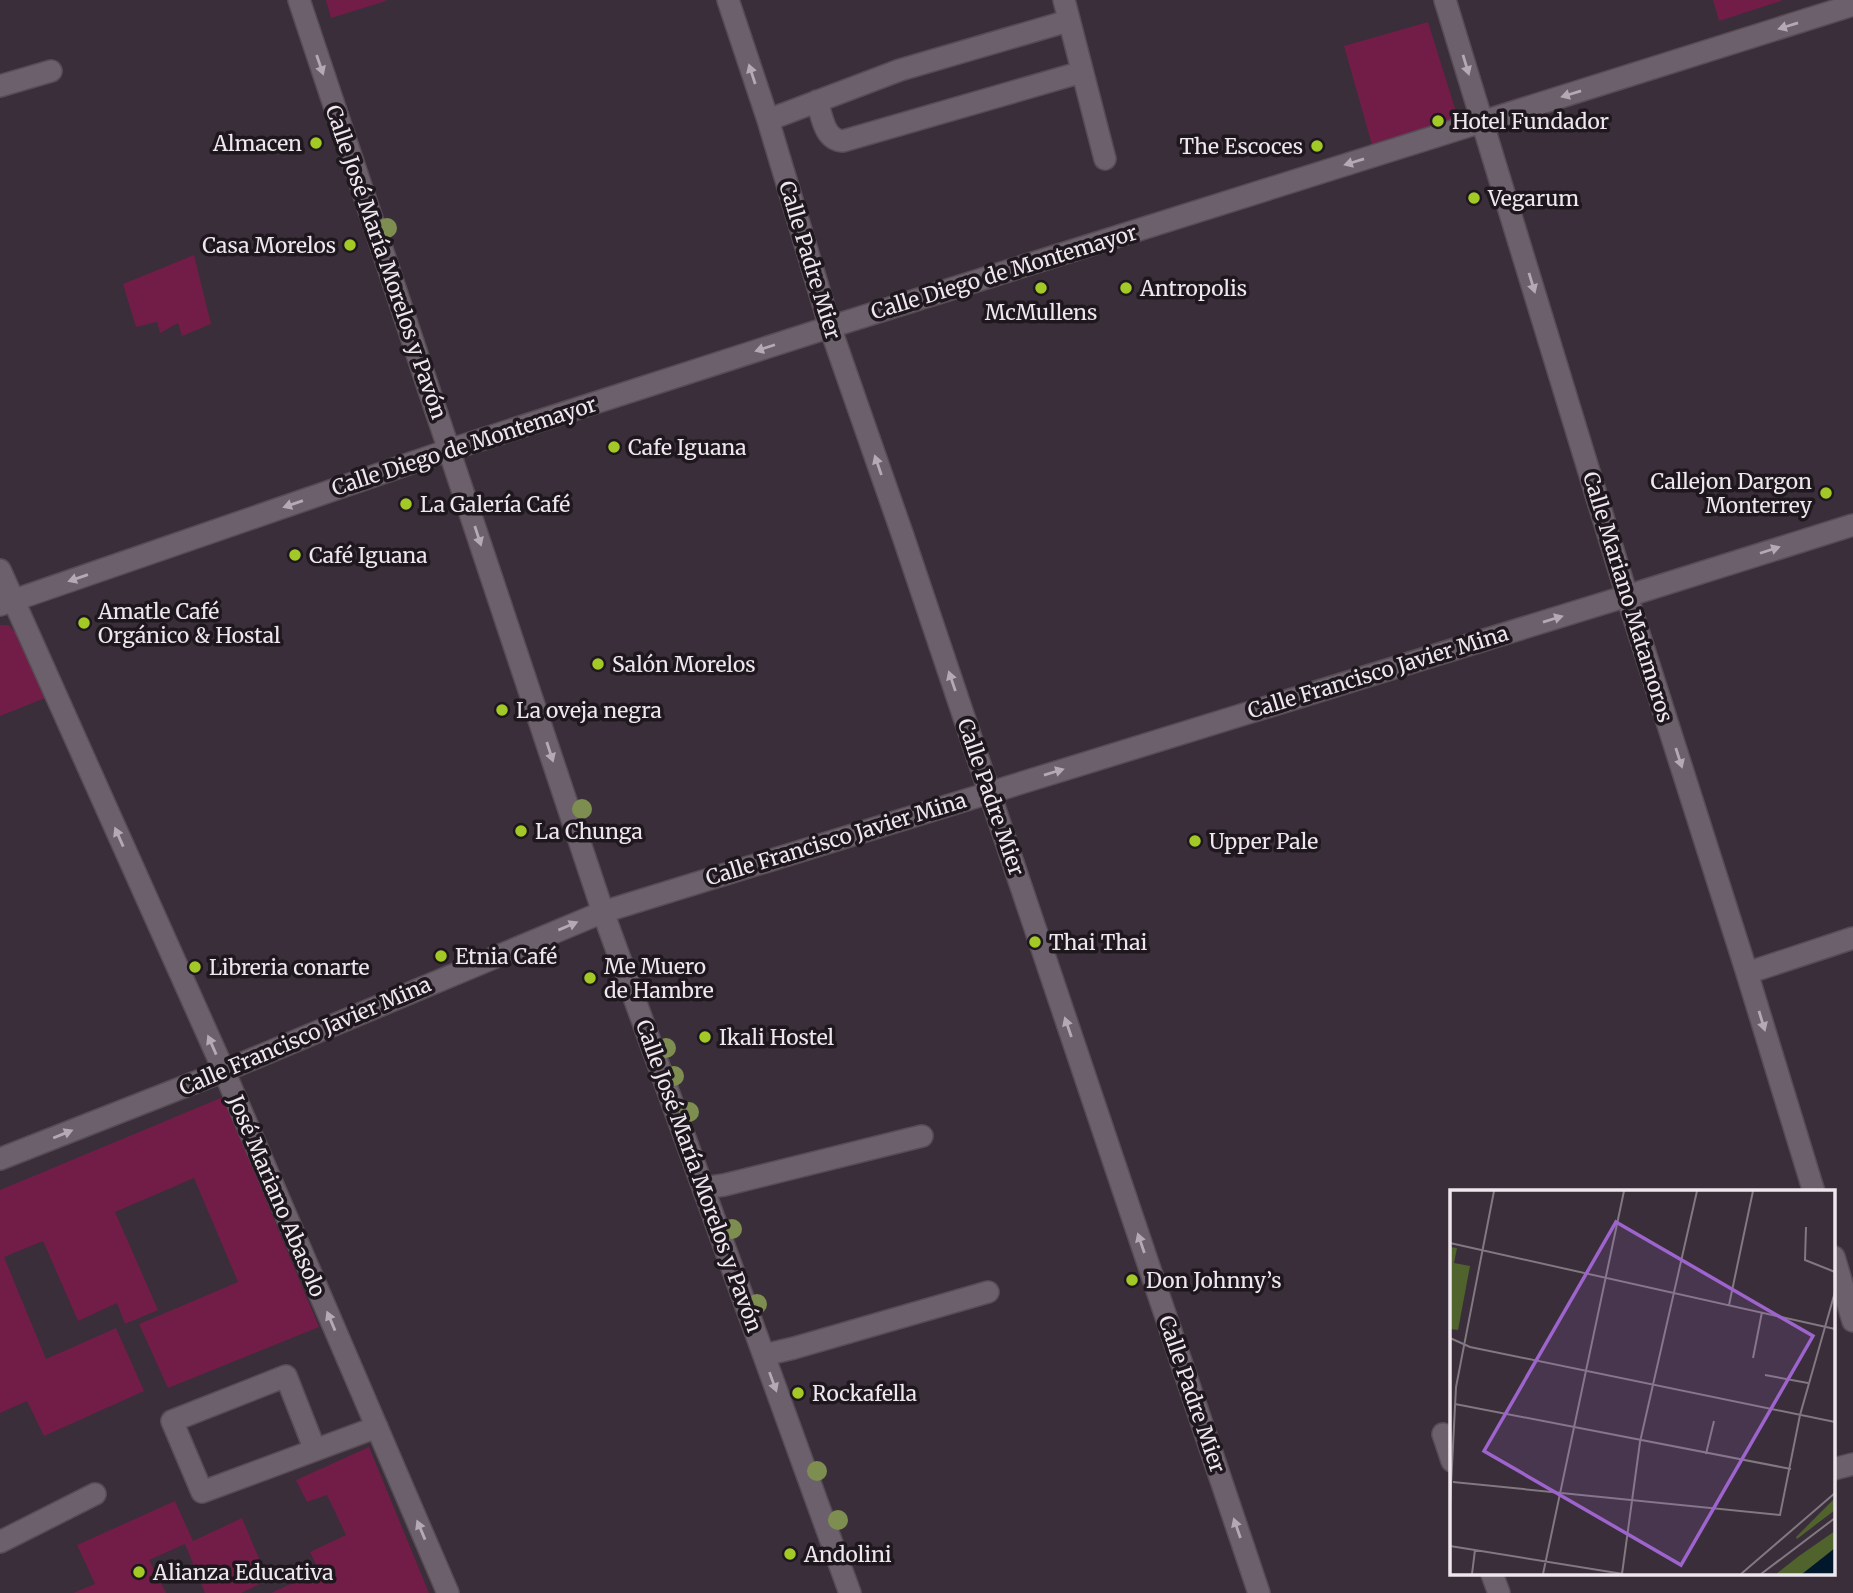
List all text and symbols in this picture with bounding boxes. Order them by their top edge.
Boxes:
one-way arrow [1777,21,1798,31]
one-way arrow [316,54,326,75]
one-way arrow [1461,55,1471,76]
one-way arrow [747,63,757,84]
one-way arrow [1560,89,1581,99]
street label: Calle José María Morelos y Pavón [319,101,453,423]
place label: Hotel Fundador [1452,108,1609,135]
marker: Hotel Fundador [1430,113,1446,129]
place label: Almacen [212,130,302,157]
place label: The Escoces [1179,133,1303,160]
marker: Almacen [308,135,324,151]
marker: The Escoces [1309,138,1325,154]
one-way arrow [1343,157,1364,168]
street label: Calle Padre Mier [773,178,847,342]
place label: Vegarum [1487,185,1579,212]
marker: Vegarum [1466,190,1482,206]
street label: Calle Diego de Montemayor [868,219,1140,325]
place label: Casa Morelos [202,232,336,259]
marker: Casa Morelos [342,237,358,253]
one-way arrow [1527,273,1537,294]
place label: Antropolis [1139,275,1247,302]
marker: McMullens [1033,280,1049,296]
marker: Antropolis [1118,280,1134,296]
place label: McMullens [985,299,1097,326]
one-way arrow [755,343,776,353]
street label: Calle Diego de Montemayor [328,390,600,502]
place label: Cafe Iguana [628,434,747,461]
marker: Cafe Iguana [606,439,622,455]
one-way arrow [872,455,883,476]
street label: Calle Mariano Matamoros [1577,468,1679,726]
place label: Callejon Dargon Monterrey [1651,468,1813,519]
marker: Callejon Dargon Monterrey [1818,485,1834,501]
place label: La Galería Café [420,491,570,518]
marker: La Galería Café [398,496,414,512]
one-way arrow [283,499,304,510]
one-way arrow [473,526,484,547]
place label: Café Iguana [309,542,428,569]
one-way arrow [1759,545,1780,555]
marker: Café Iguana [287,547,303,563]
one-way arrow [68,573,89,584]
place label: Amatle Café Orgánico & Hostal [97,598,281,649]
one-way arrow [1543,613,1564,623]
marker: Amatle Café Orgánico & Hostal [76,615,92,631]
street label: Calle Francisco Javier Mina [1244,619,1512,725]
place label: Salón Morelos [612,651,755,678]
marker: Salón Morelos [590,656,606,672]
one-way arrow [946,670,956,691]
place label: La oveja negra [516,697,662,724]
marker: La oveja negra [494,702,510,718]
street label: Calle Padre Mier [952,715,1030,879]
one-way arrow [545,742,556,763]
one-way arrow [1674,747,1684,768]
one-way arrow [1044,766,1065,776]
street label: Calle Francisco Javier Mina [702,786,970,892]
place label: La Chunga [535,818,643,845]
marker: La Chunga [513,823,529,839]
one-way arrow [113,827,125,847]
place label: Upper Pale [1209,828,1318,855]
marker: Upper Pale [1187,833,1203,849]
one-way arrow [558,920,579,931]
place label: Thai Thai [1049,929,1147,956]
marker: Thai Thai [1027,934,1043,950]
place label: Etnia Café [455,943,557,970]
marker: Etnia Café [433,948,449,964]
place label: Me Muero de Hambre [604,953,714,1004]
place label: Libreria conarte [209,954,369,981]
marker: Libreria conarte [187,959,203,975]
marker: Me Muero de Hambre [582,970,598,986]
street label: Calle Francisco Javier Mina [175,971,435,1101]
one-way arrow [1758,1011,1768,1032]
street label: Calle José María Morelos y Pavón [630,1016,768,1336]
one-way arrow [1063,1017,1073,1038]
place label: Ikali Hostel [719,1024,835,1051]
marker: Ikali Hostel [697,1029,713,1045]
one-way arrow [206,1034,217,1055]
street label: José Mariano Abasolo [222,1090,332,1301]
one-way arrow [53,1128,74,1139]
inset map [1450,1190,1836,1576]
one-way arrow [1135,1232,1146,1253]
place label: Don Johnny’s [1146,1267,1282,1294]
marker: Don Johnny’s [1124,1272,1140,1288]
one-way arrow [325,1311,337,1331]
street label: Calle Padre Mier [1153,1312,1231,1476]
one-way arrow [768,1371,779,1392]
place label: Rockafella [812,1380,917,1407]
marker: Rockafella [790,1385,806,1401]
one-way arrow [1231,1518,1242,1539]
one-way arrow [415,1520,426,1541]
place label: Andolini [803,1541,892,1568]
marker: Andolini [782,1546,798,1562]
place label: Alianza Educativa [152,1559,333,1586]
marker: Alianza Educativa [131,1564,147,1580]

